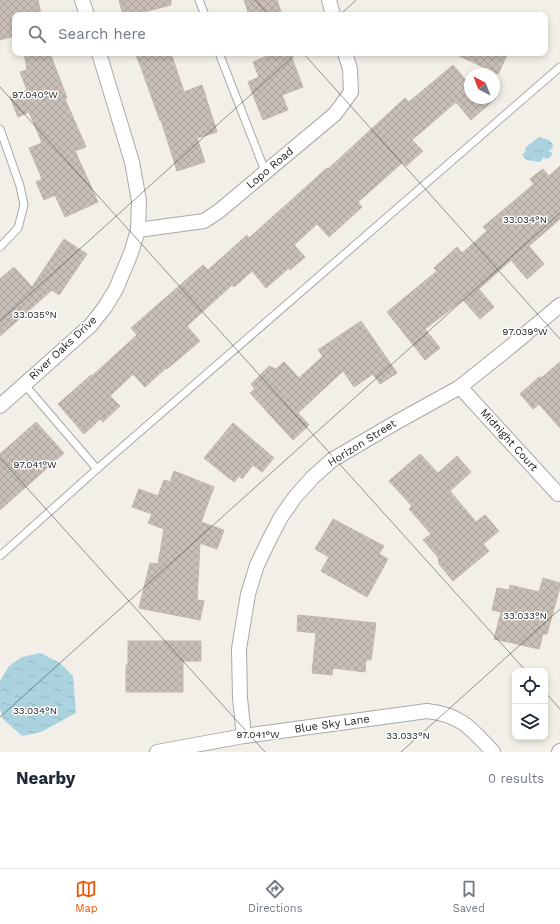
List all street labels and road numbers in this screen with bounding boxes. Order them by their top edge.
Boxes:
street label: Lopo Road [244,145,296,191]
street label: River Oaks Drive [26,313,100,383]
street label: Midnight Court [478,406,541,474]
street label: Horizon Street [325,417,399,469]
street label: Blue Sky Lane [294,712,370,736]

